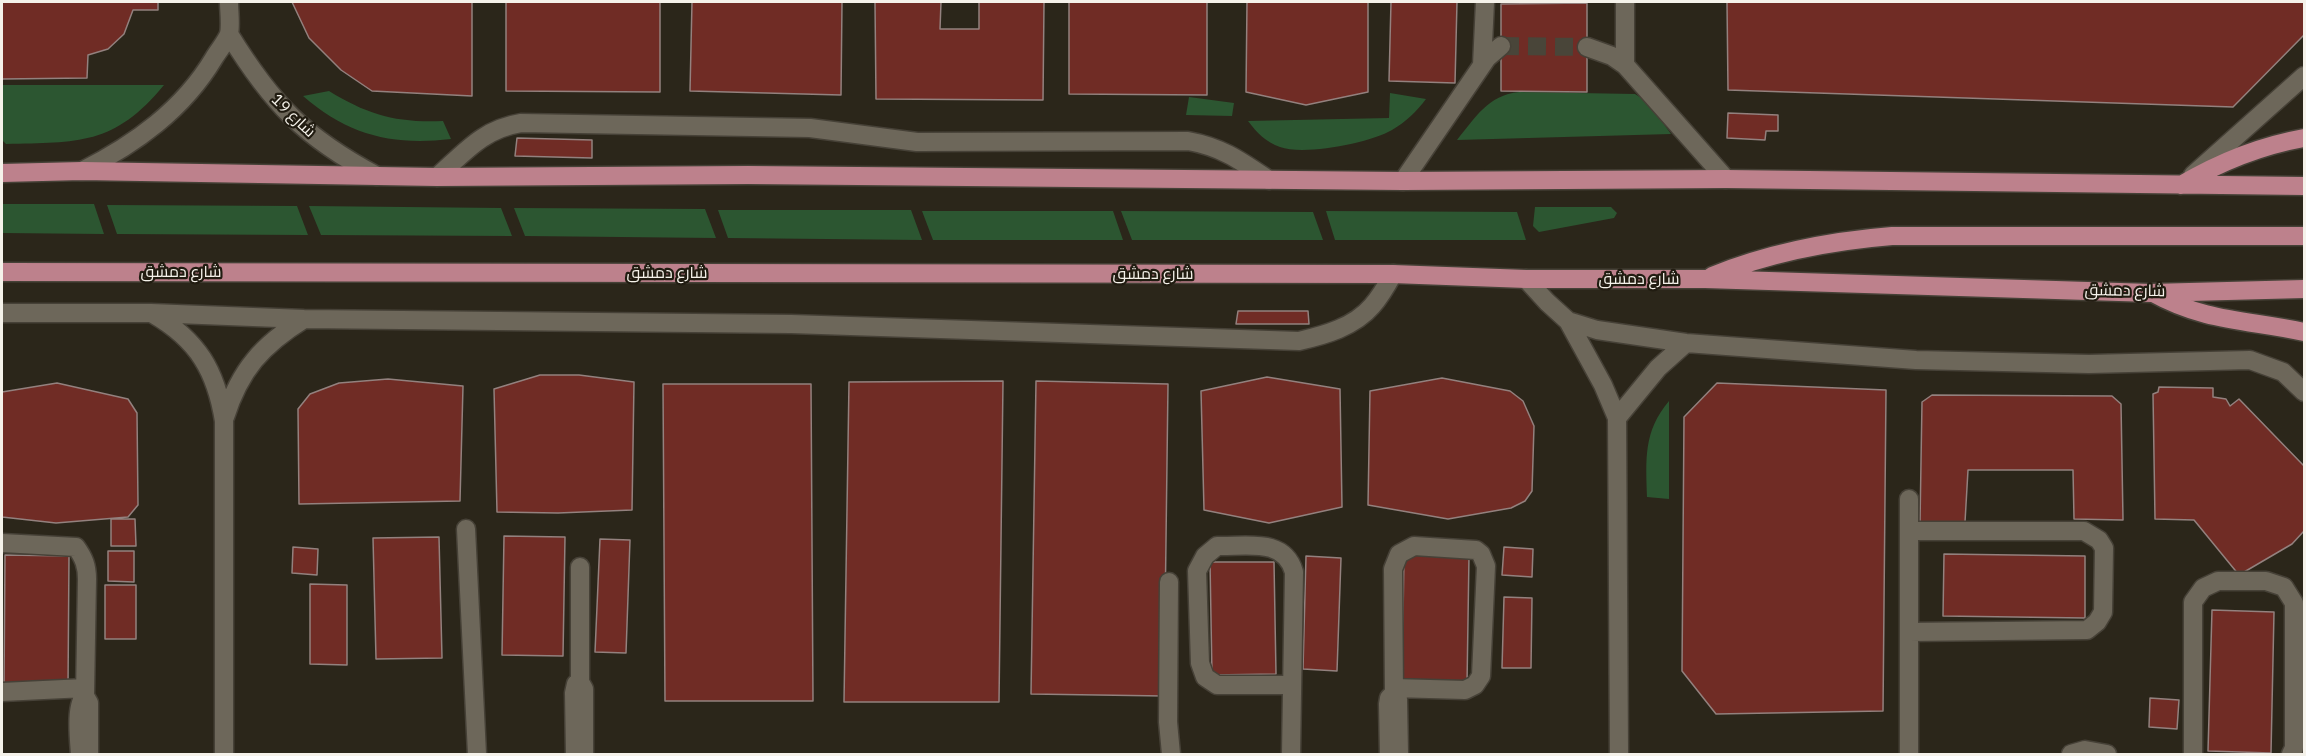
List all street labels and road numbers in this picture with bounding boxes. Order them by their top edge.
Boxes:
street label: شارع 19 [267,90,319,142]
street label: شارع دمشق [141,262,221,282]
street label: شارع دمشق [627,263,707,283]
street label: شارع دمشق [1113,264,1193,284]
street label: شارع دمشق [1599,269,1679,289]
street label: شارع دمشق [2084,281,2166,301]

